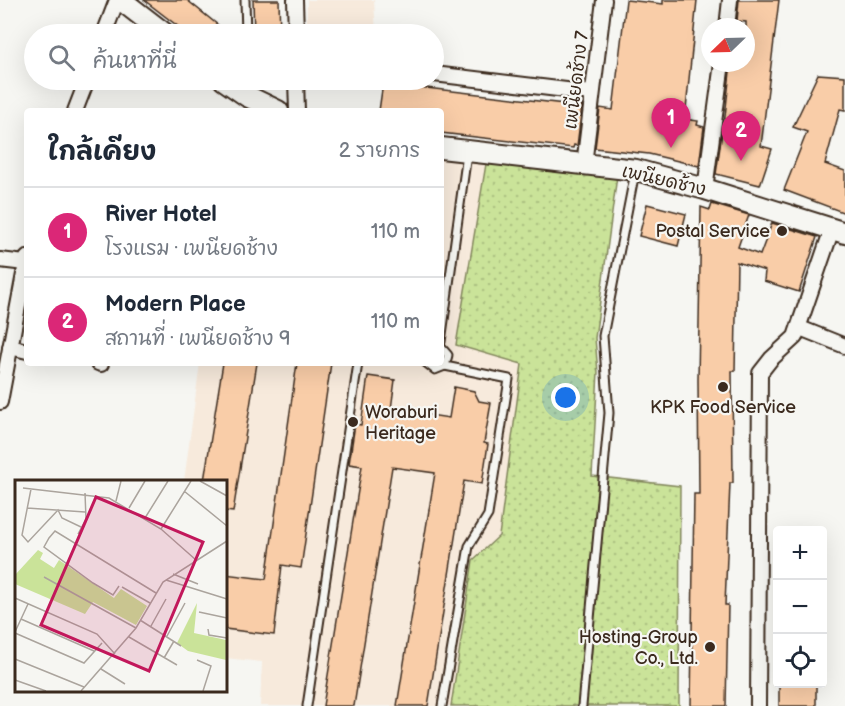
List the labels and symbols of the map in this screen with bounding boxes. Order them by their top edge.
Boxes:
north arrow [701,18,755,72]
street label: เพนียดช้าง 7 [558,29,593,130]
pin: 1 [652,98,690,148]
pin: 2 [722,112,760,161]
street label: เพนียดช้าง [620,159,708,200]
place label: Postal Service [655,221,770,242]
marker: Postal Service [775,224,789,238]
marker: KPK Food Service [716,380,730,394]
your location [551,383,580,412]
place label: KPK Food Service [650,397,796,418]
place label: Woraburi Heritage [365,402,438,444]
marker: Woraburi Heritage [346,415,360,429]
inset map [15,480,226,691]
place label: Hosting-Group Co., Ltd. [579,627,698,669]
marker: Hosting-Group Co., Ltd. [703,640,717,654]

